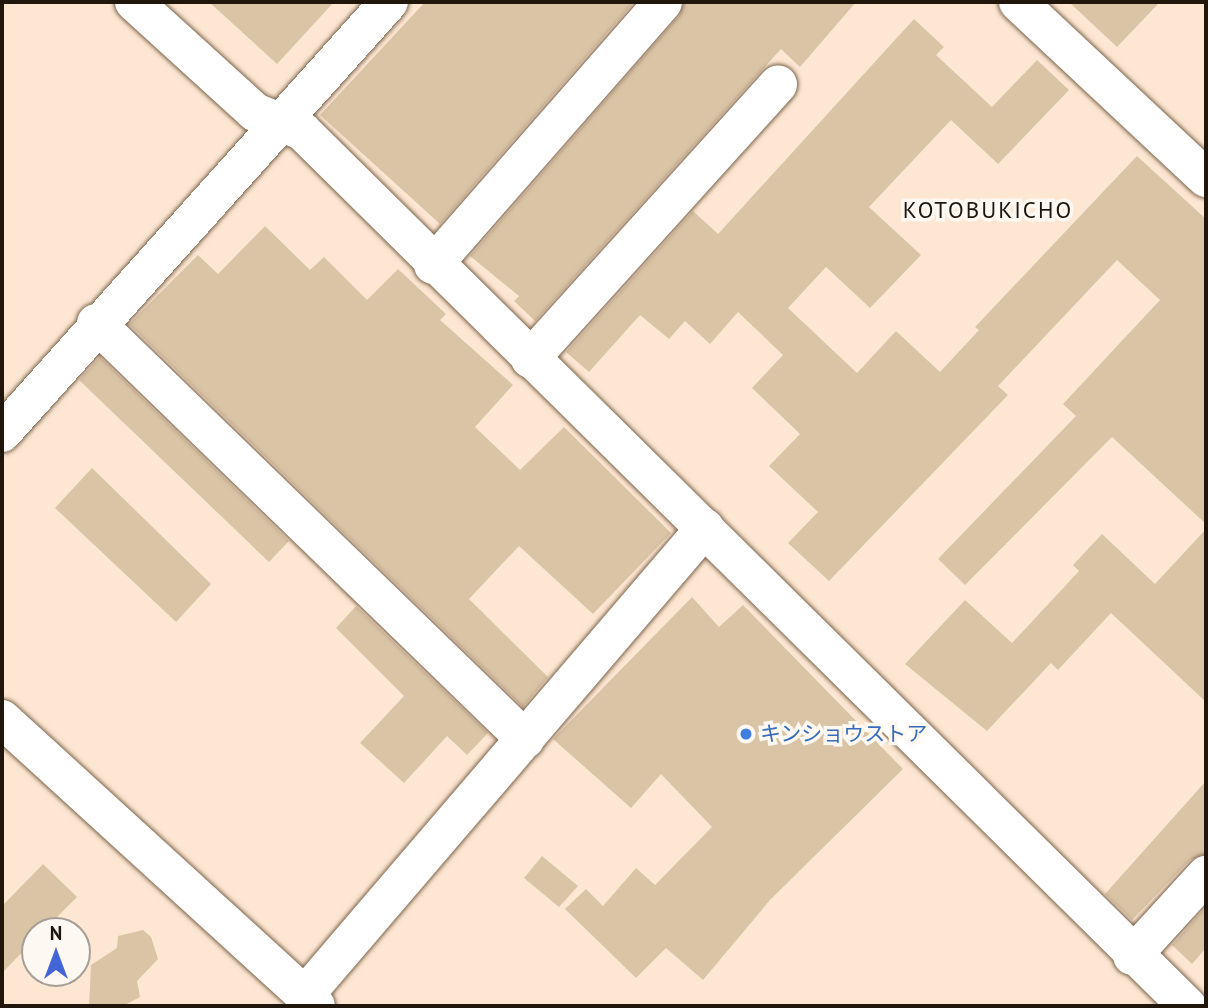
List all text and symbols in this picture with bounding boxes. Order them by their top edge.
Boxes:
district label: KOTOBUKICHO [904,196,1072,224]
place label: キンショウストア [760,721,928,747]
marker: キンショウストア [738,726,754,742]
north arrow [21,917,91,987]
text: N [50,921,62,945]

